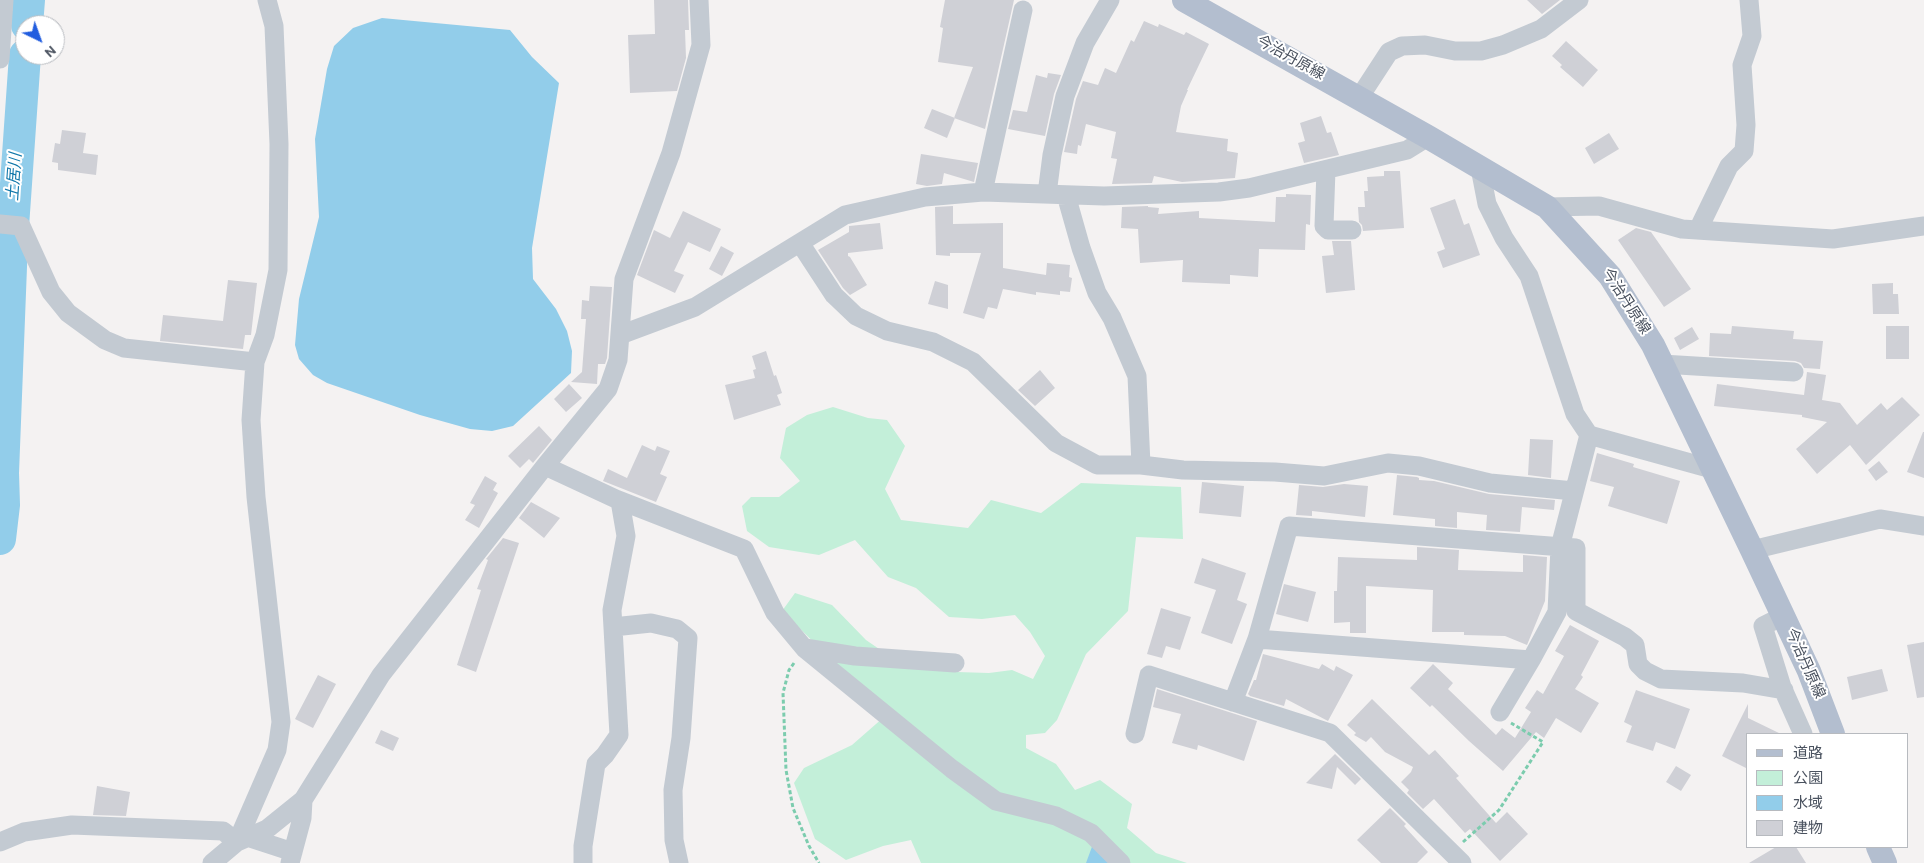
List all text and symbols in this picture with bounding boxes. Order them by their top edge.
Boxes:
north arrow [15,15,65,65]
street label: 今治丹原線 [1253,33,1327,85]
text: N [40,41,59,60]
water label: 土居川 [5,152,27,202]
street label: 今治丹原線 [1597,266,1653,338]
street label: 今治丹原線 [1781,626,1827,702]
legend [1746,733,1909,848]
text: 道路 [1793,745,1823,764]
text: 公園 [1793,770,1823,789]
text: 水域 [1793,795,1823,814]
text: 建物 [1793,820,1823,839]

